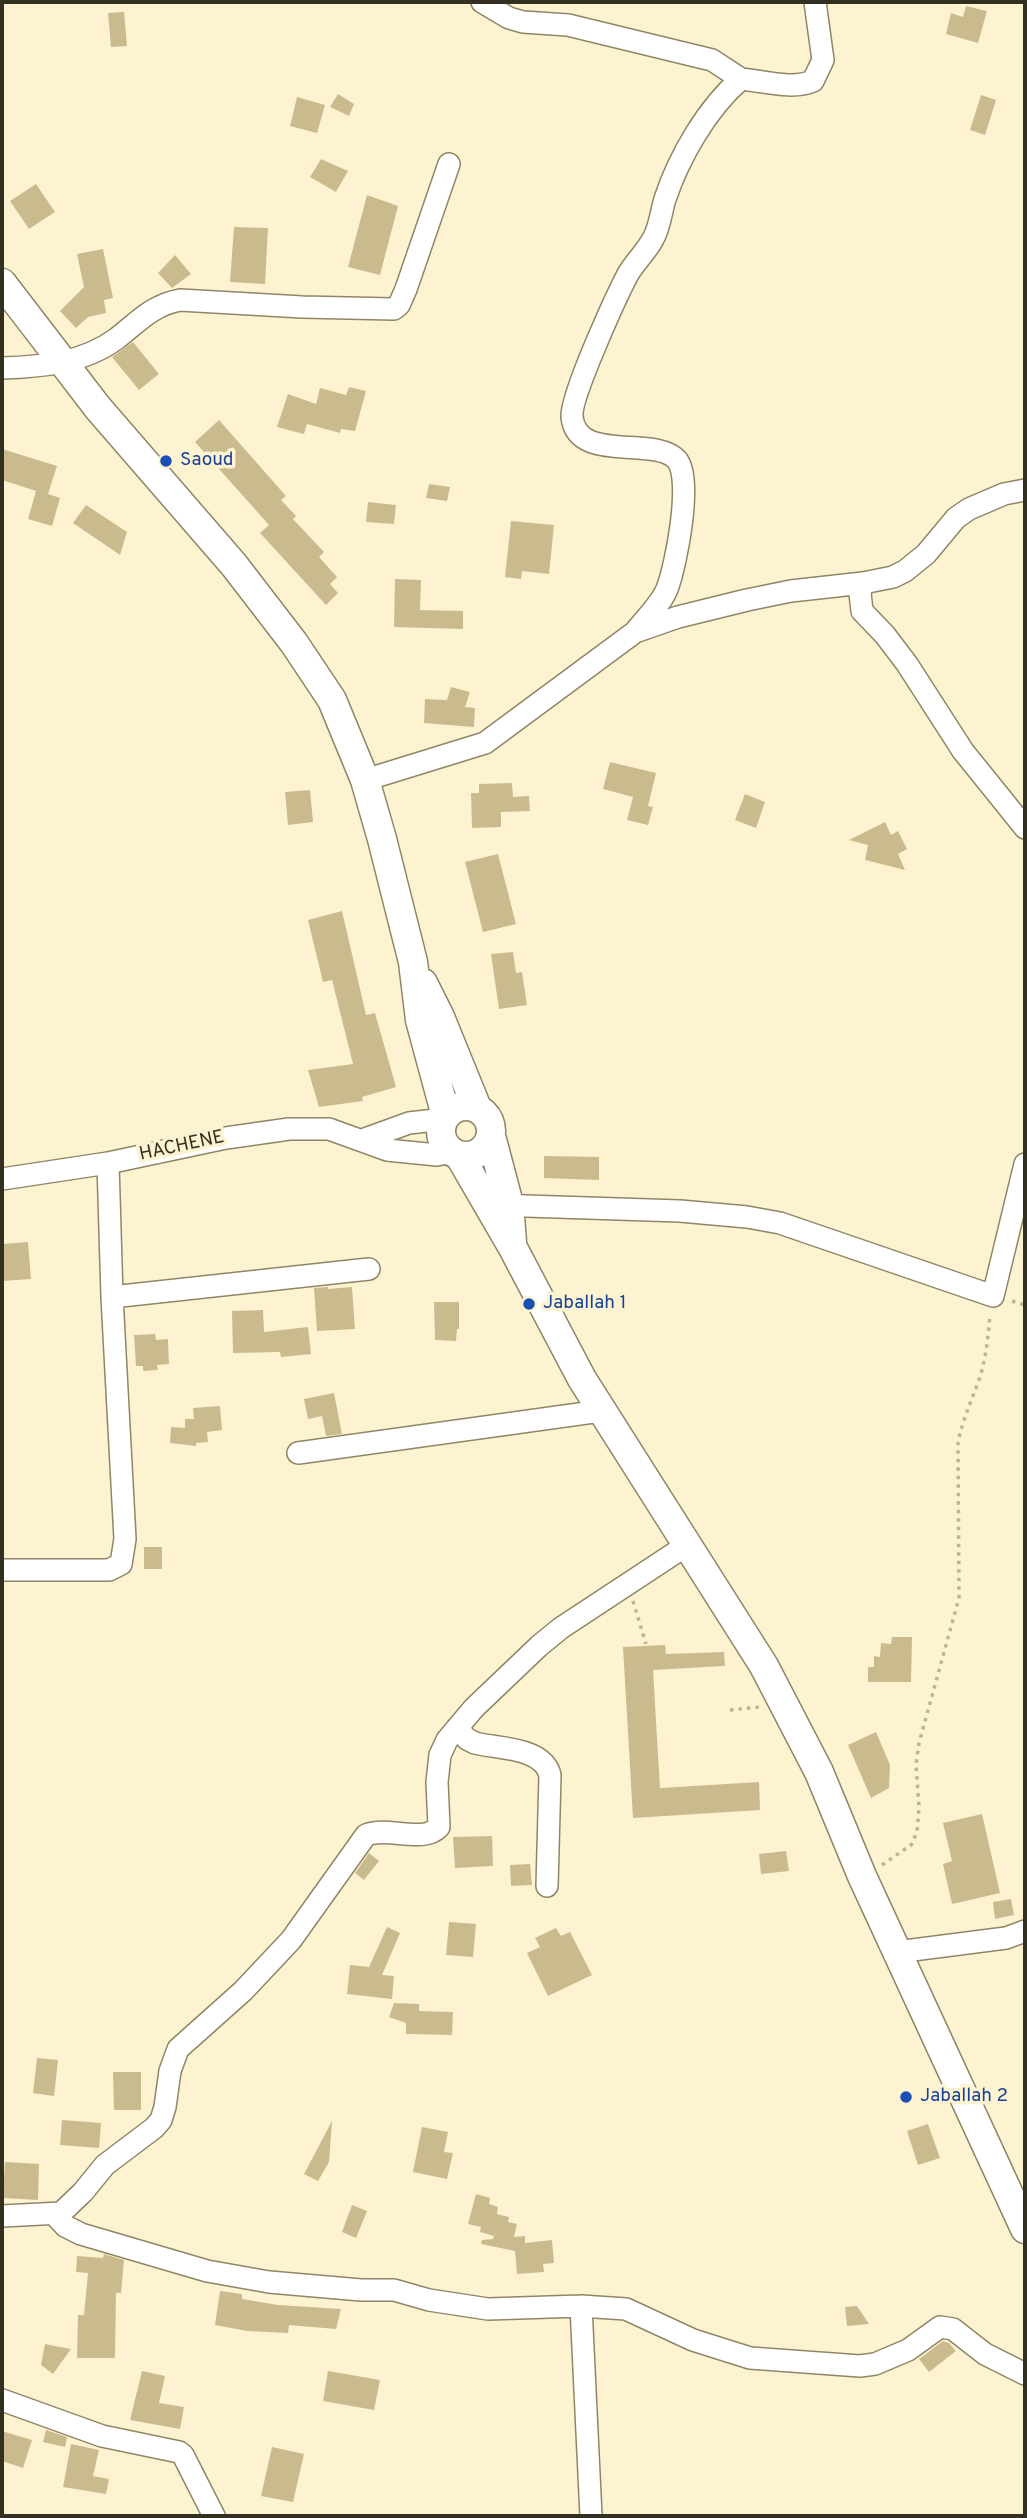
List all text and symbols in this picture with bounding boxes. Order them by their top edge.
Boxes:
place label: Saoud [180,450,234,472]
marker: Saoud [158,453,174,469]
street label: HACHENE [137,1127,227,1167]
place label: Jaballah 1 [543,1293,627,1315]
marker: Jaballah 1 [521,1296,537,1312]
place label: Jaballah 2 [920,2086,1008,2108]
marker: Jaballah 2 [898,2089,914,2105]

